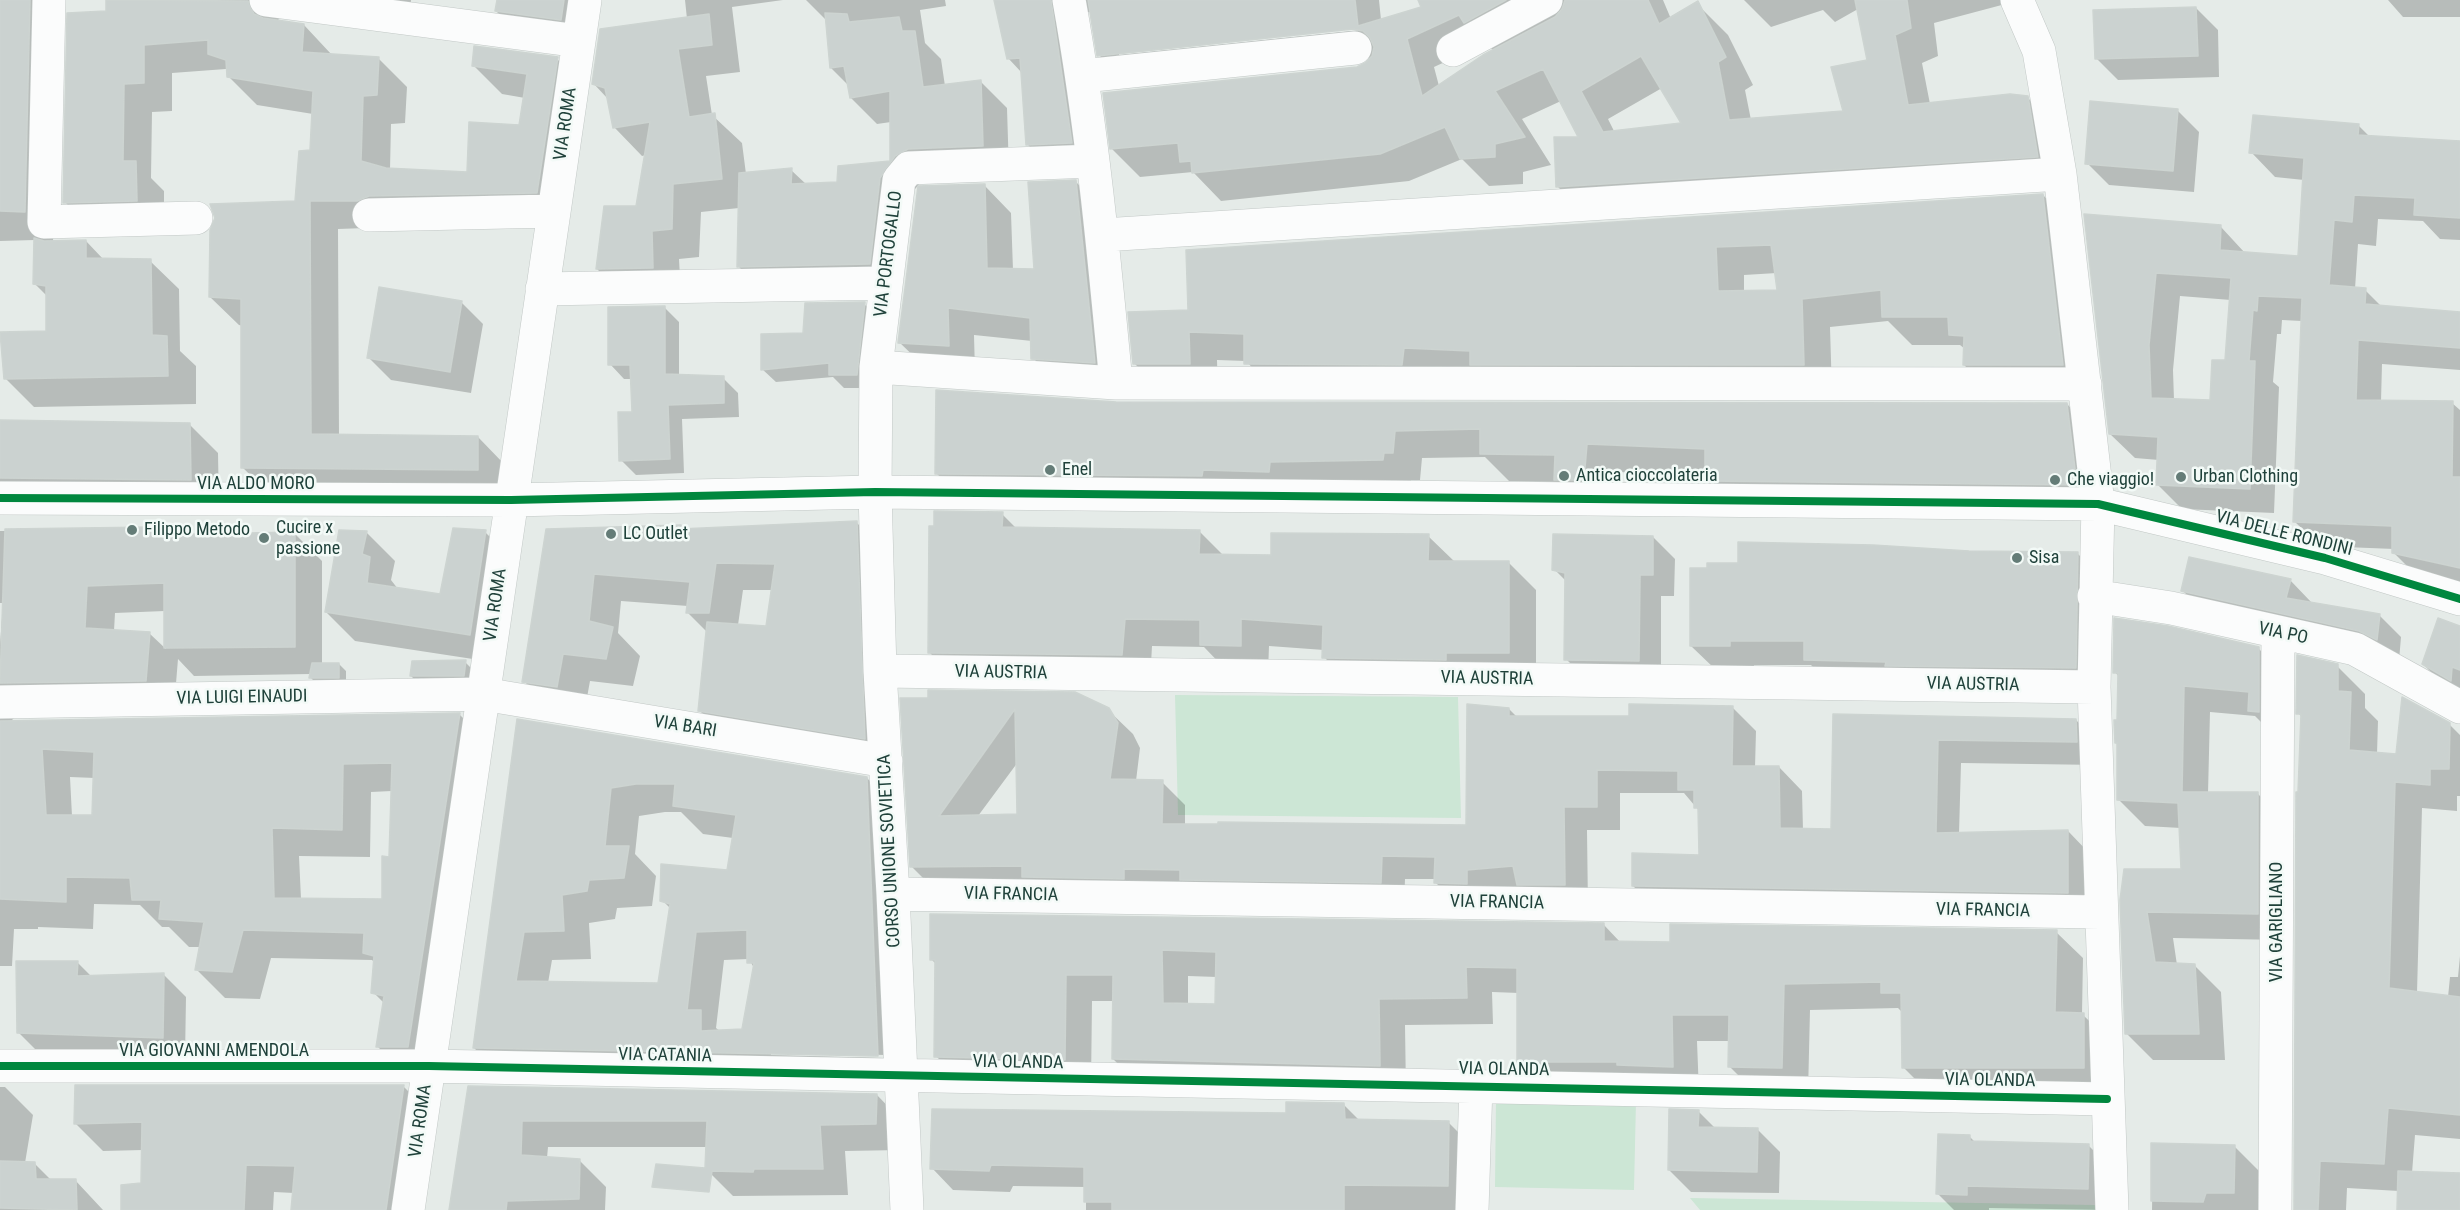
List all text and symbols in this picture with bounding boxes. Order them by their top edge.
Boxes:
street label: VIA ROMA [550,86,582,162]
street label: VIA PORTOGALLO [871,190,907,318]
place label: Enel [1062,459,1092,481]
marker: Enel [1043,463,1057,477]
place label: Antica cioccolateria [1576,465,1718,487]
place label: Urban Clothing [2193,466,2298,488]
marker: Antica cioccolateria [1557,469,1571,483]
place label: Che viaggio! [2067,469,2154,491]
marker: Urban Clothing [2174,470,2188,484]
street label: VIA ALDO MORO [197,473,315,495]
marker: Che viaggio! [2048,473,2062,487]
street label: VIA DELLE RONDINI [2213,507,2355,561]
place label: Cucire x passione [276,517,340,560]
place label: Filippo Metodo [144,519,250,541]
marker: Filippo Metodo [125,523,139,537]
place label: LC Outlet [623,523,688,545]
marker: LC Outlet [604,527,618,541]
marker: Cucire x passione [257,531,271,545]
place label: Sisa [2029,547,2059,569]
marker: Sisa [2010,551,2024,565]
street label: VIA ROMA [480,567,512,643]
street label: VIA PO [2256,618,2310,650]
street label: VIA AUSTRIA [954,661,1048,685]
street label: VIA AUSTRIA [1440,667,1534,691]
street label: VIA AUSTRIA [1926,673,2020,697]
street label: VIA LUIGI EINAUDI [176,686,308,710]
street label: VIA BARI [652,711,718,743]
street label: CORSO UNIONE SOVIETICA [874,754,906,948]
street label: VIA GARIGLIANO [2266,862,2288,982]
street label: VIA FRANCIA [964,883,1058,907]
street label: VIA FRANCIA [1450,891,1544,915]
street label: VIA FRANCIA [1936,899,2030,923]
street label: VIA GIOVANNI AMENDOLA [119,1040,309,1062]
street label: VIA CATANIA [618,1044,712,1068]
street label: VIA OLANDA [972,1051,1064,1075]
street label: VIA OLANDA [1458,1058,1550,1082]
street label: VIA OLANDA [1944,1069,2036,1093]
street label: VIA ROMA [405,1083,437,1159]

